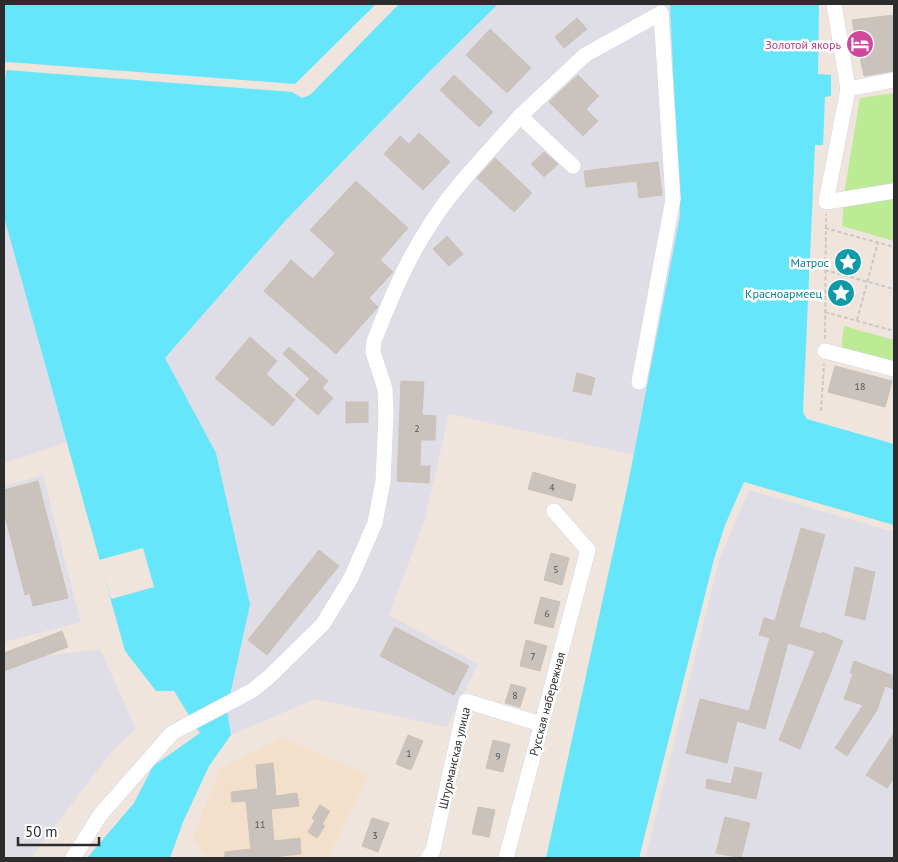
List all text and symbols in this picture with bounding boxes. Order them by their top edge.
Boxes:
hotel icon: Золотой якорь [845,29,875,59]
place label: Золотой якорь [765,37,841,52]
place icon: Матрос [833,247,863,277]
place label: Матрос [790,255,830,270]
place icon: Красноармеец [826,278,856,308]
place label: Красноармеец [745,286,822,301]
house number: 18 [855,380,865,393]
house number: 2 [414,422,420,435]
house number: 4 [549,481,555,494]
house number: 5 [553,563,559,576]
house number: 6 [544,607,550,620]
street label: Русская набережная [526,650,568,758]
house number: 7 [530,650,536,663]
house number: 8 [512,689,518,702]
street label: Штурманская улица [435,706,473,810]
house number: 1 [406,747,412,760]
house number: 9 [495,750,501,763]
scale bar [18,814,99,846]
house number: 11 [255,818,265,831]
text: 50 m [25,822,58,841]
house number: 3 [372,829,378,842]

